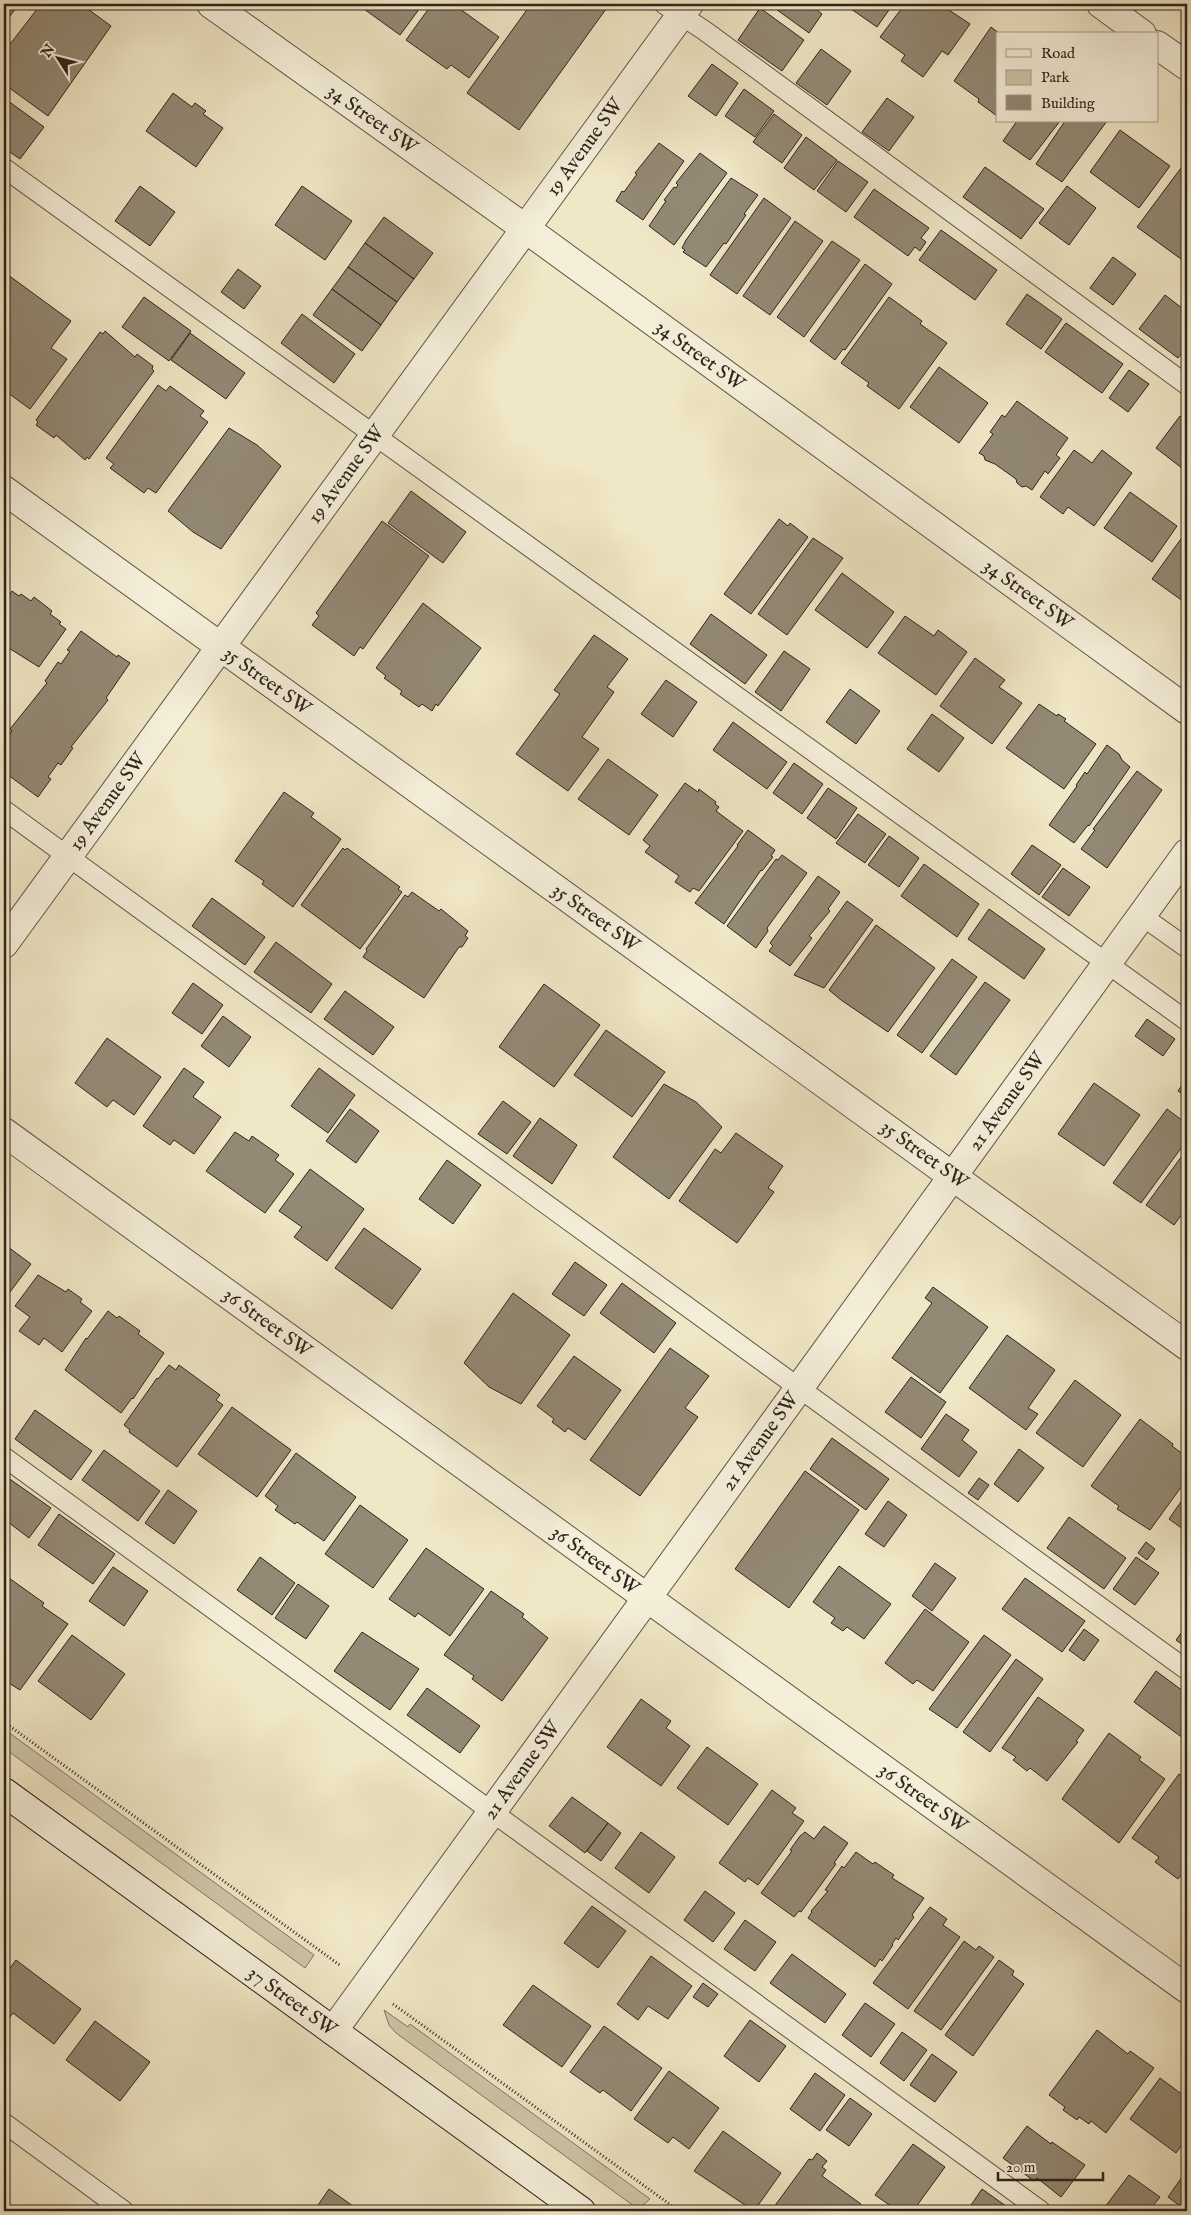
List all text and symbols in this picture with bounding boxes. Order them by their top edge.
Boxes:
north arrow [32,32,82,82]
legend [996,32,1158,122]
text: N [37,41,59,62]
text: Road [1041,44,1076,63]
text: Park [1041,68,1071,87]
street label: 34 Street SW [322,78,423,160]
street label: 19 Avenue SW [541,92,629,201]
text: Building [1041,94,1096,113]
street label: 34 Street SW [650,314,750,397]
street label: 19 Avenue SW [302,420,391,528]
street label: 34 Street SW [978,553,1079,636]
street label: 35 Street SW [218,641,317,722]
street label: 19 Avenue SW [64,747,152,856]
street label: 35 Street SW [547,877,645,958]
street label: 21 Avenue SW [963,1046,1052,1156]
street label: 35 Street SW [875,1114,974,1195]
street label: 36 Street SW [218,1282,317,1364]
street label: 21 Avenue SW [716,1387,805,1496]
street label: 36 Street SW [546,1520,645,1601]
street label: 21 Avenue SW [478,1715,567,1825]
street label: 36 Street SW [874,1757,973,1839]
street label: 37 Street SW [242,1960,343,2043]
scale bar [998,2150,1104,2182]
text: 20 m [1006,2158,1036,2177]

